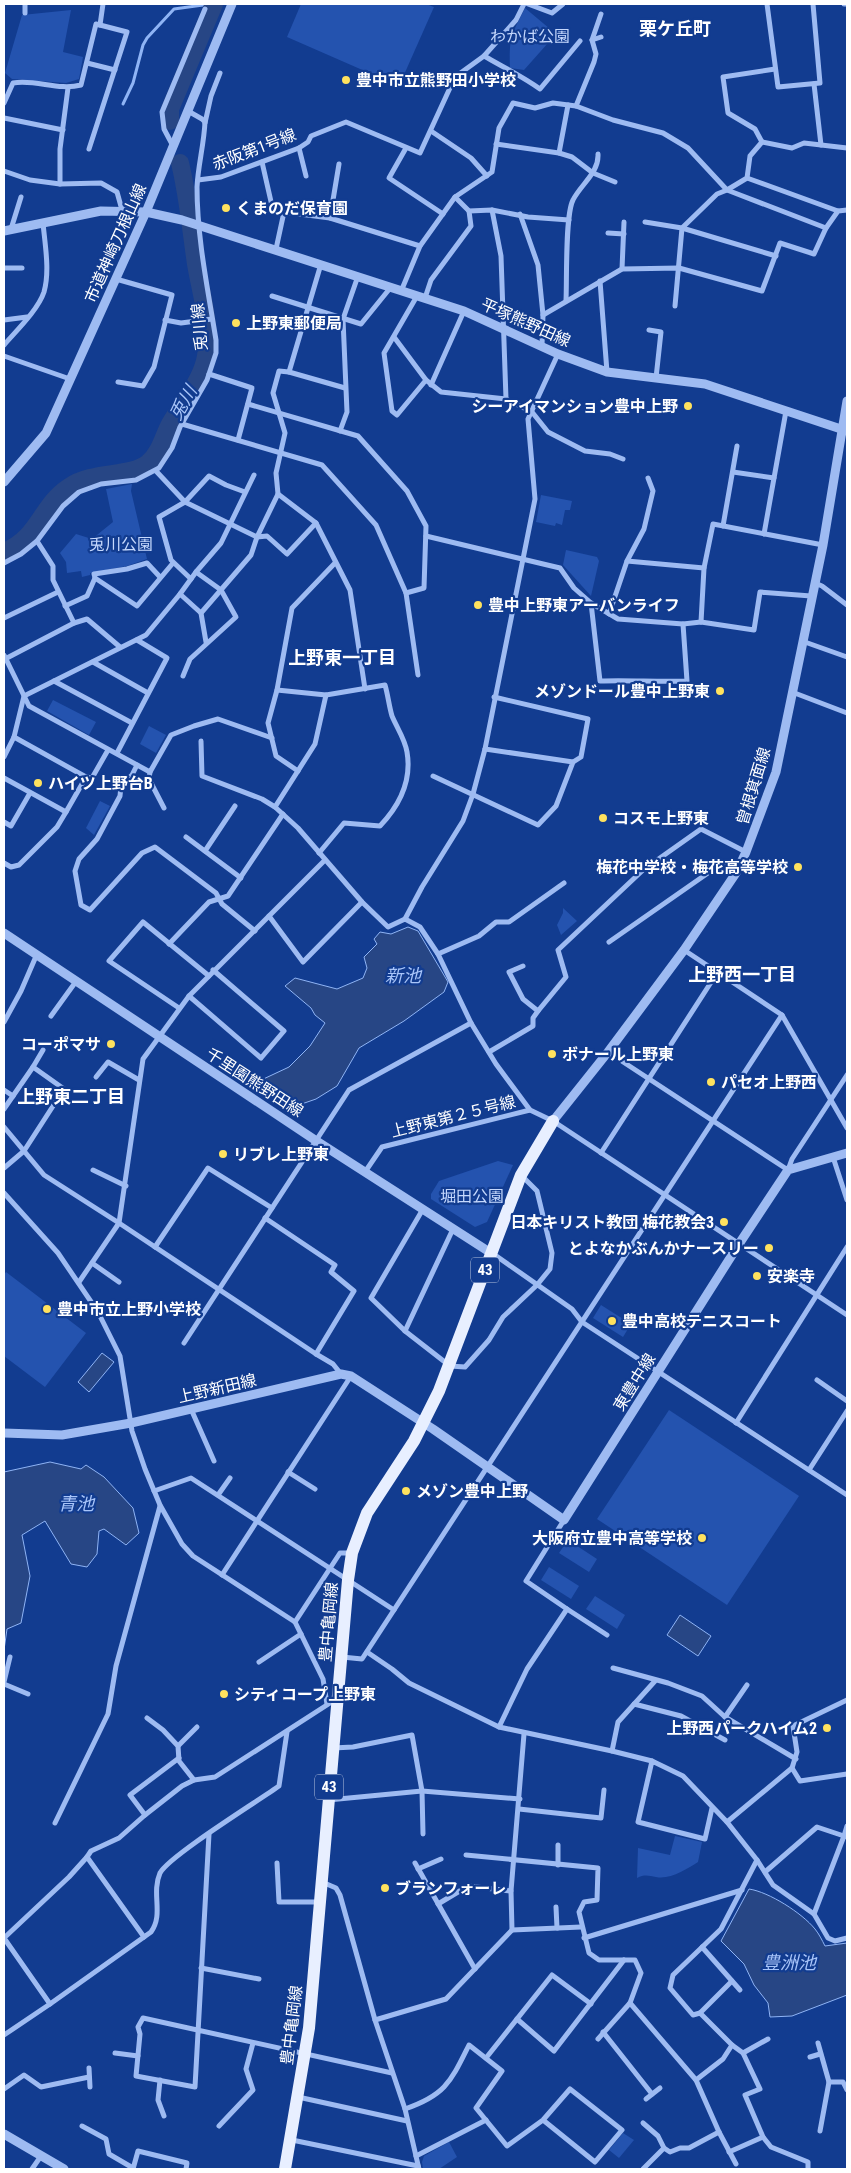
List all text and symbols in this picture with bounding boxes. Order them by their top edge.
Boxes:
district label: 栗ケ丘町 [639,18,711,39]
park label: わかば公園 [490,27,570,46]
place label: 豊中市立熊野田小学校 [356,71,516,90]
marker: 豊中市立熊野田小学校 [340,74,352,86]
street label: 赤阪第1号線 [210,125,299,174]
street label: 市道神崎刀根山線 [81,181,150,306]
place label: くまのだ保育園 [236,199,348,218]
marker: くまのだ保育園 [220,202,232,214]
street label: 平塚熊野田線 [478,294,574,351]
street label: 兎川線 [188,302,211,352]
place label: 上野東郵便局 [246,314,342,333]
marker: 上野東郵便局 [230,317,242,329]
water label: 兎川 [164,380,202,424]
place label: シーアイマンション豊中上野 [471,397,678,416]
marker: シーアイマンション豊中上野 [682,400,694,412]
park label: 兎川公園 [89,535,153,554]
place label: 豊中上野東アーバンライフ [488,596,680,615]
marker: 豊中上野東アーバンライフ [472,599,484,611]
district label: 上野東一丁目 [288,647,396,668]
place label: メゾンドール豊中上野東 [534,682,710,701]
marker: メゾンドール豊中上野東 [714,685,726,697]
street label: 曽根箕面線 [733,745,774,827]
place label: ハイツ上野台B [48,774,153,793]
marker: ハイツ上野台B [32,777,44,789]
place label: コスモ上野東 [613,809,709,828]
marker: コスモ上野東 [597,812,609,824]
place label: 梅花中学校・梅花高等学校 [596,858,788,877]
marker: 梅花中学校・梅花高等学校 [792,861,804,873]
district label: 上野西一丁目 [688,964,796,985]
water label: 新池 [385,965,423,986]
place label: コーポマサ [21,1035,101,1054]
marker: コーポマサ [105,1038,117,1050]
street label: 千里園熊野田線 [203,1044,307,1121]
place label: ボナール上野東 [562,1045,674,1064]
marker: ボナール上野東 [546,1048,558,1060]
place label: パセオ上野西 [721,1073,817,1092]
marker: パセオ上野西 [705,1076,717,1088]
district label: 上野東二丁目 [17,1086,125,1107]
street label: 上野東第２５号線 [389,1092,518,1141]
place label: リブレ上野東 [233,1145,329,1164]
marker: リブレ上野東 [217,1148,229,1160]
park label: 堀田公園 [440,1187,504,1206]
place label: 日本キリスト教団 梅花教会3 [510,1213,714,1232]
marker: 日本キリスト教団 梅花教会3 [718,1216,730,1228]
place label: とよなかぶんかナースリー [568,1239,759,1258]
marker: とよなかぶんかナースリー [763,1242,775,1254]
road number: 43 [471,1258,499,1282]
place label: 安楽寺 [767,1267,815,1286]
marker: 安楽寺 [751,1270,763,1282]
place label: 豊中市立上野小学校 [57,1300,201,1319]
marker: 豊中市立上野小学校 [41,1303,53,1315]
place label: 豊中高校テニスコート [622,1312,782,1331]
marker: 豊中高校テニスコート [606,1315,618,1327]
street label: 東豊中線 [609,1350,659,1414]
street label: 上野新田線 [176,1370,258,1407]
place label: メゾン豊中上野 [416,1482,528,1501]
marker: メゾン豊中上野 [400,1485,412,1497]
water label: 青池 [58,1493,96,1514]
place label: 大阪府立豊中高等学校 [532,1529,692,1548]
marker: 大阪府立豊中高等学校 [696,1532,708,1544]
street label: 豊中亀岡線 [316,1581,341,1663]
place label: シティコープ上野東 [234,1685,376,1704]
marker: シティコープ上野東 [218,1688,230,1700]
place label: 上野西パークハイム2 [666,1719,817,1738]
marker: 上野西パークハイム2 [821,1722,833,1734]
road number: 43 [315,1774,343,1800]
place label: ブランフォーレ [395,1879,507,1898]
marker: ブランフォーレ [379,1882,391,1894]
water label: 豊洲池 [762,1952,818,1973]
street label: 豊中亀岡線 [277,1984,306,2066]

